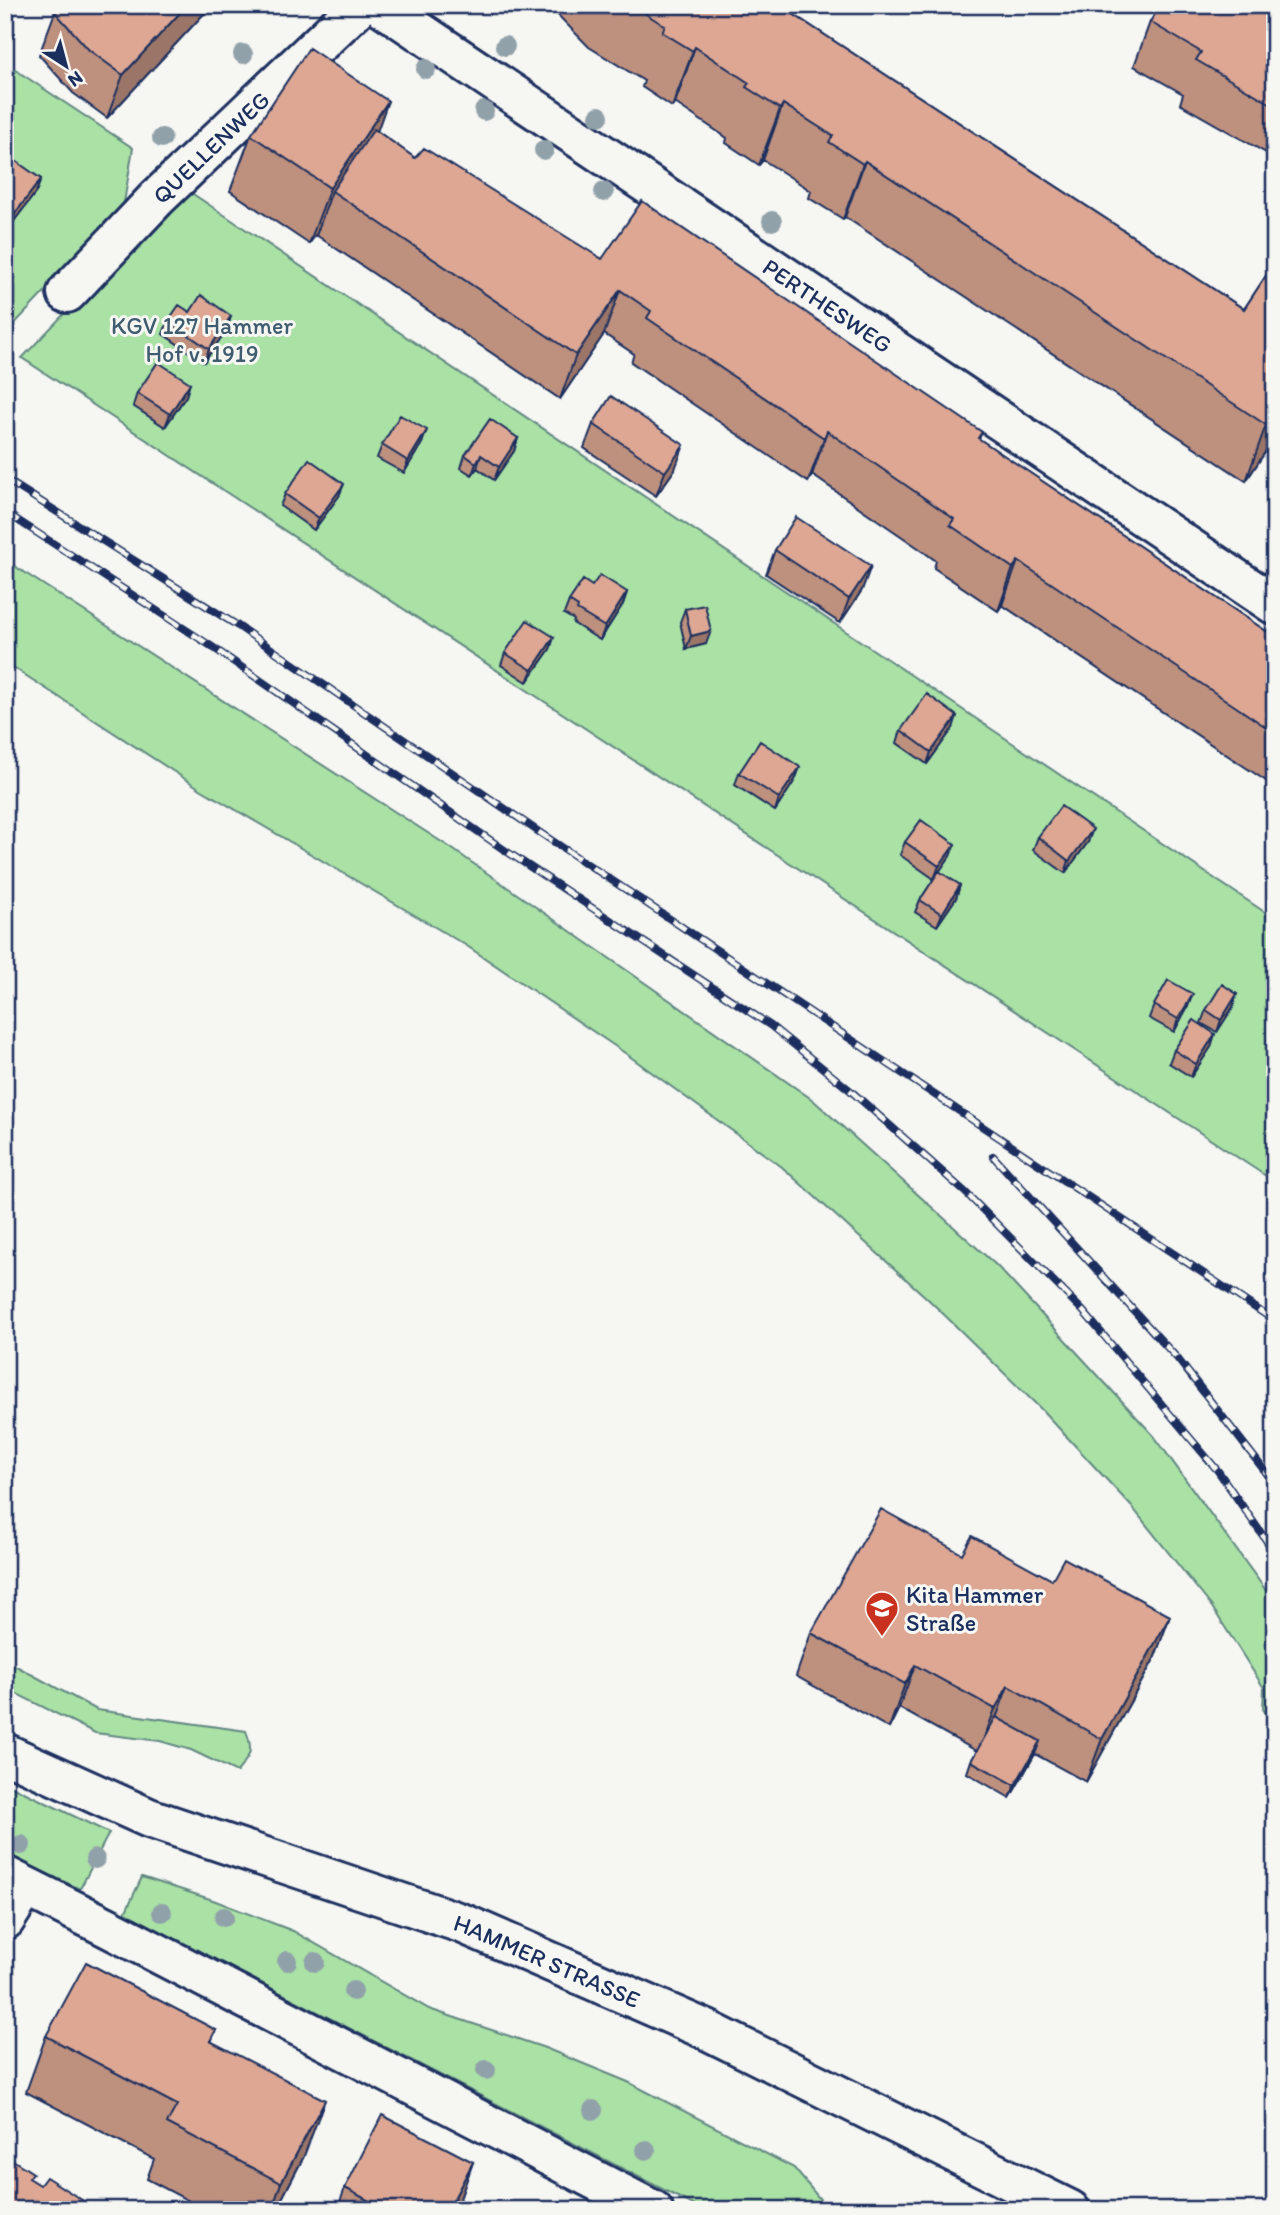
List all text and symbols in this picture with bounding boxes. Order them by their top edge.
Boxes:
north arrow [32,32,102,102]
text: N [64,66,88,92]
street label: QUELLENWEG [146,84,275,209]
street label: PERTHESWEG [758,252,898,359]
park label: KGV 127 Hammer Hof v. 1919 [111,311,293,368]
place label: Kita Hammer Straße [906,1580,1044,1637]
school or university icon: Kita Hammer Straße [863,1589,901,1638]
street label: HAMMER STRASSE [450,1907,645,2014]

